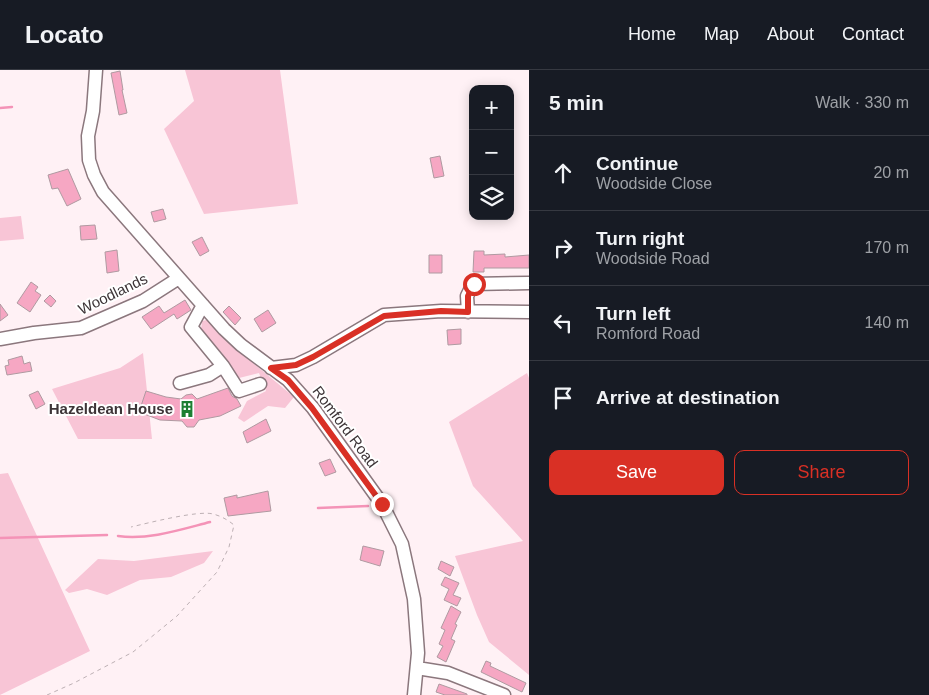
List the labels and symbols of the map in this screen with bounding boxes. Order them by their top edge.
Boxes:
street label: Woodlands [75,270,150,318]
route start [463,273,486,296]
street label: Romford Road [309,383,382,471]
building icon: Hazeldean House [177,399,197,419]
place label: Hazeldean House [49,400,173,417]
route end [371,493,394,516]

